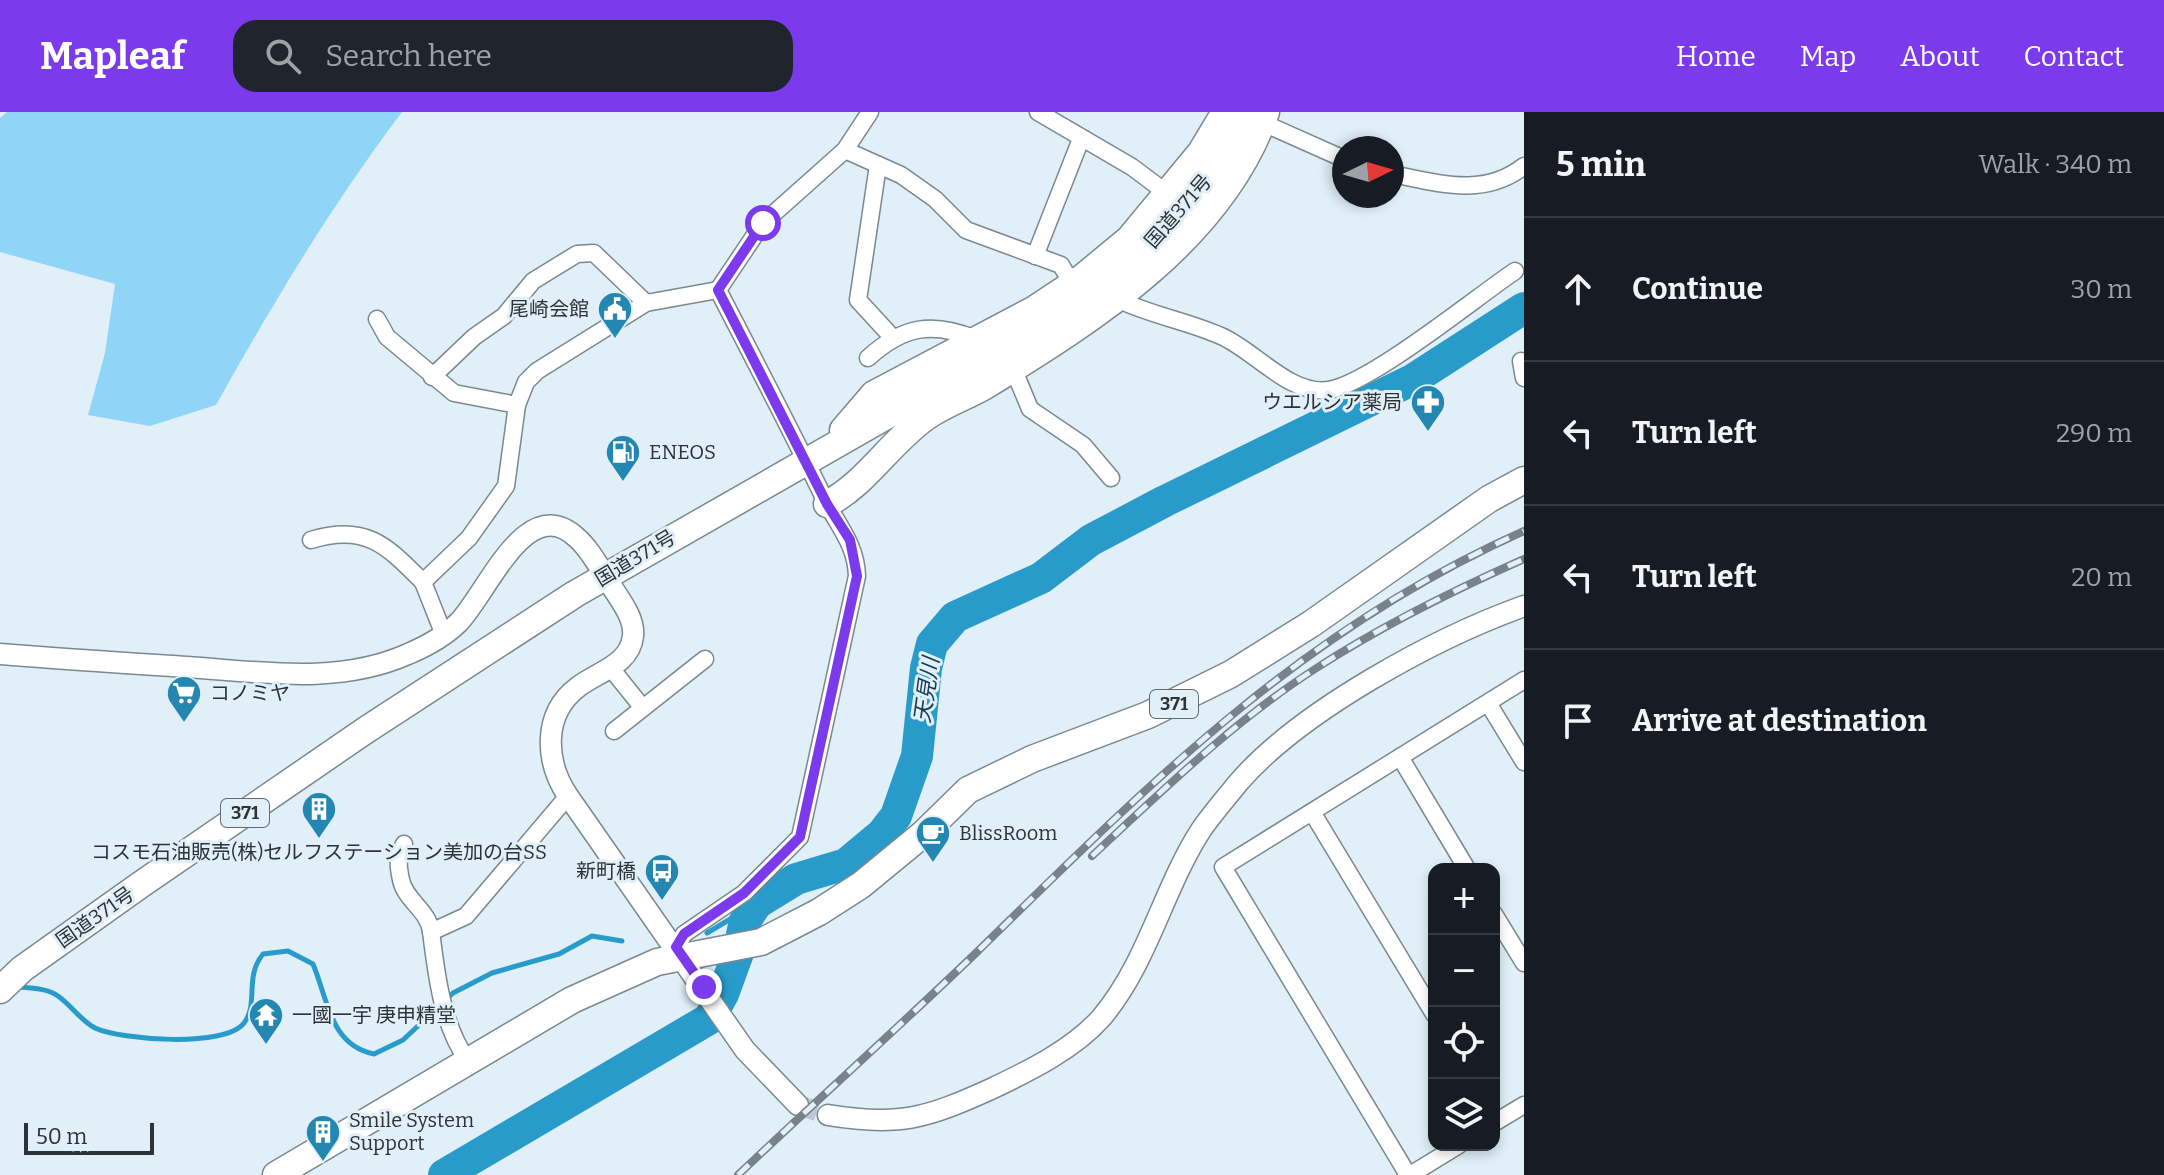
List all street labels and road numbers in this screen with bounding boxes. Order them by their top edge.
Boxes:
street label: 国道371号 [1140,169,1216,253]
street label: 国道371号 [590,525,680,591]
road number: 371 [1150,690,1198,718]
road number: 371 [221,799,269,827]
street label: 国道371号 [51,881,139,953]

